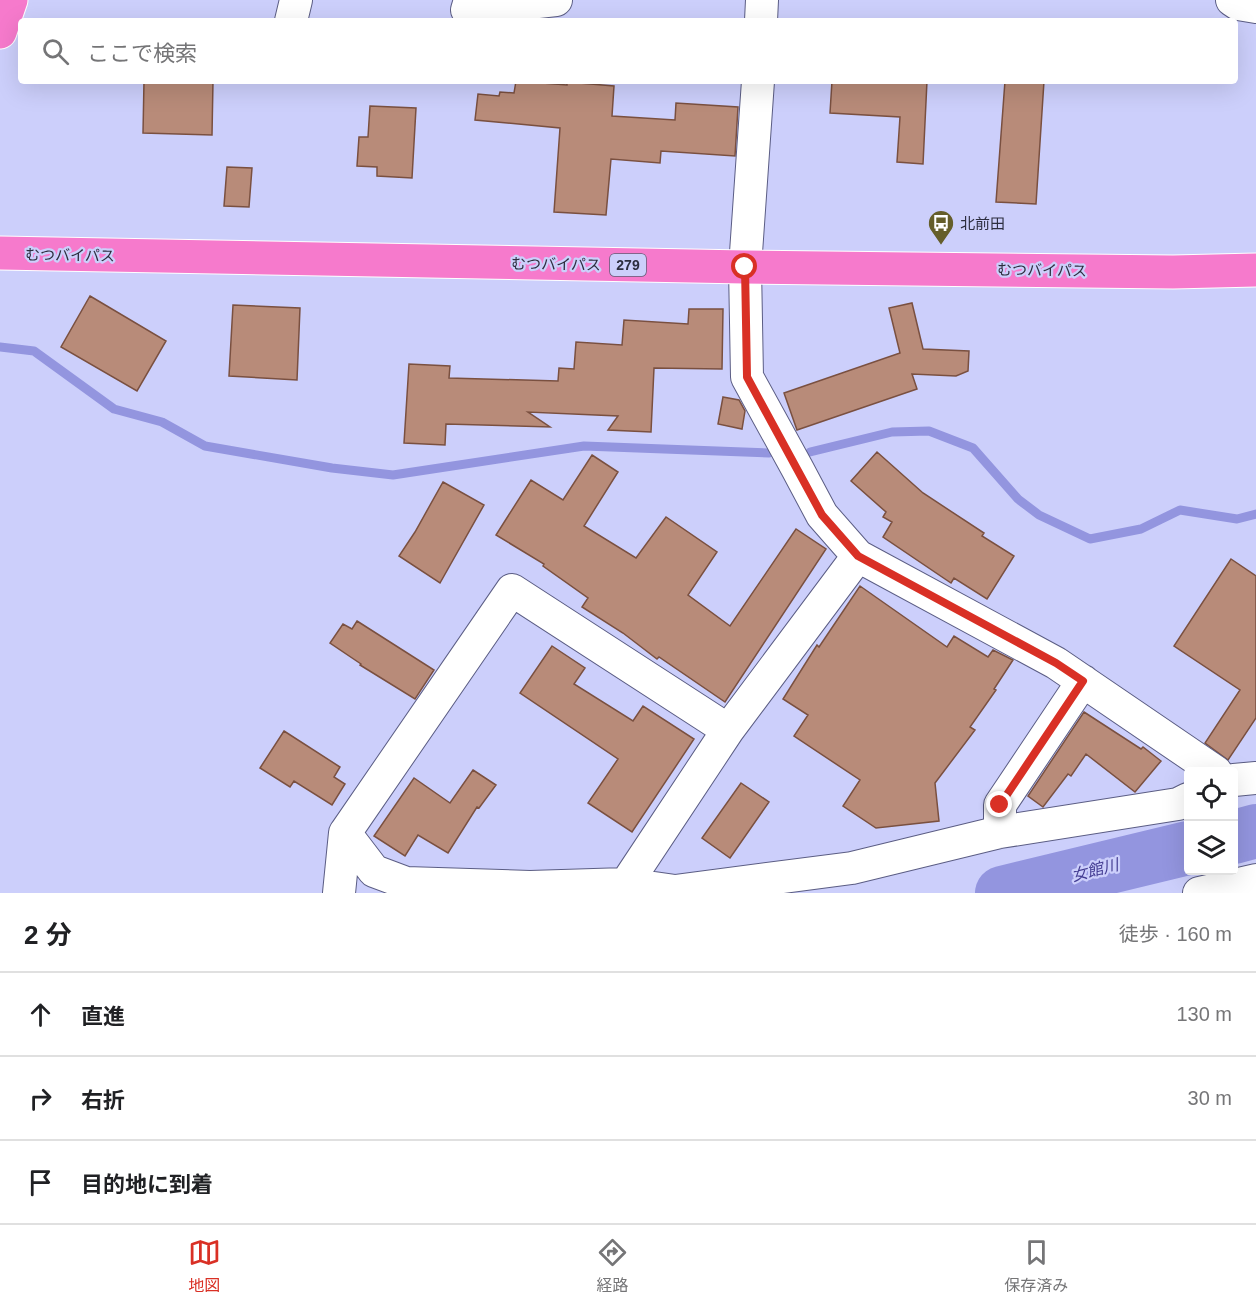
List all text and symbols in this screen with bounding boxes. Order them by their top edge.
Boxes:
search box [18,18,1238,84]
icon: search [39,35,72,68]
text: ここで検索 [87,41,197,66]
bus stop icon: 北前田 [926,208,956,246]
place label: 北前田 [960,215,1005,232]
street label: むつバイパス [25,246,115,264]
route start [731,253,757,279]
road number: 279 [610,254,646,276]
street label: むつバイパス [511,255,601,273]
street label: むつバイパス [997,261,1087,279]
map controls [1184,767,1238,875]
button: locate [1184,767,1238,821]
route end [986,791,1012,817]
button: layers [1184,821,1238,875]
water label: 女館川 [1070,855,1122,884]
text: 2 分 [24,920,72,950]
text: 徒歩 · 160 m [1119,923,1232,945]
icon: ahead [24,998,57,1031]
text: 130 m [1176,1003,1232,1025]
text: 直進 [81,1004,125,1029]
icon: right [24,1082,57,1115]
text: 30 m [1188,1087,1232,1109]
text: 右折 [81,1088,125,1113]
icon: arrive [24,1166,57,1199]
text: 目的地に到着 [81,1172,213,1197]
tab: 地図 [188,1236,221,1296]
tab: 経路 [596,1236,629,1296]
tab: 保存済み [1004,1236,1068,1296]

